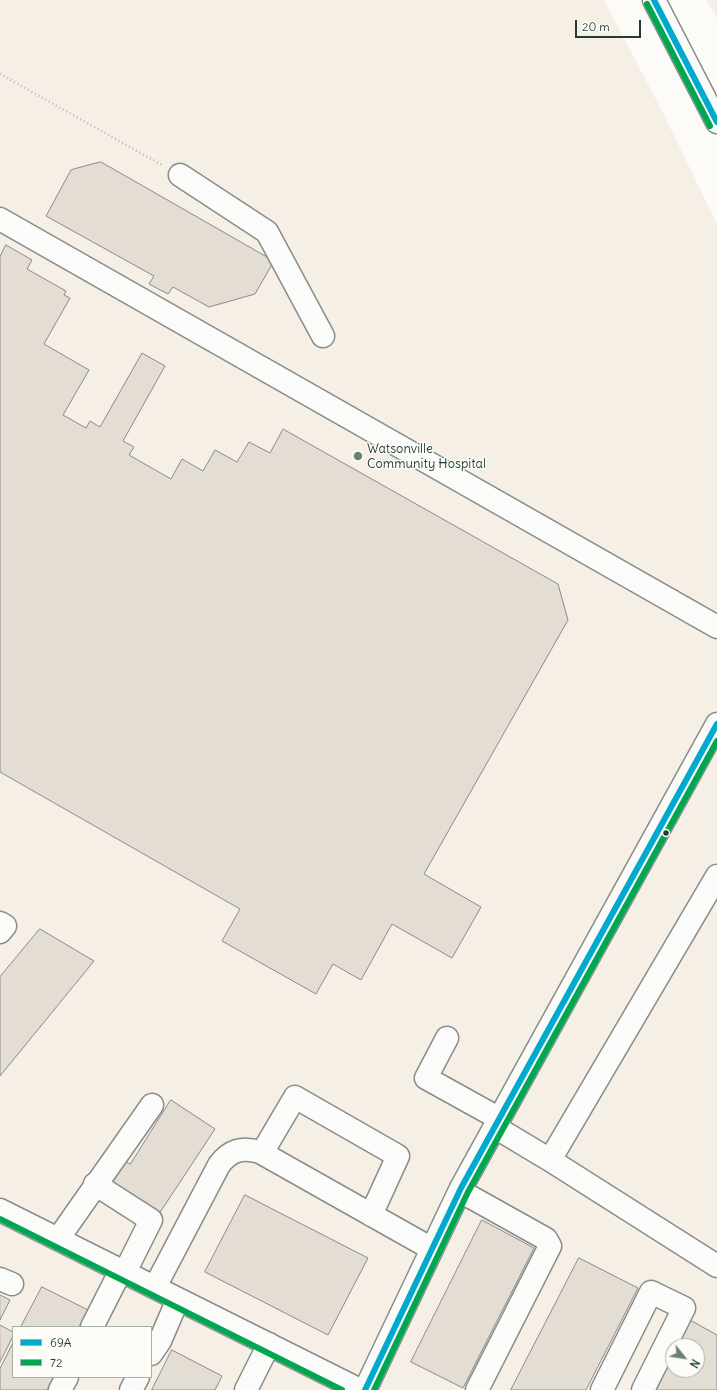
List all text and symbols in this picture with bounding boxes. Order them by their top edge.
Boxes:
scale bar [577,12,643,38]
text: 20 m [582,19,610,34]
place label: Watsonville Community Hospital [367,441,486,472]
marker: Watsonville Community Hospital [352,450,364,462]
unlabelled marker [661,828,671,838]
legend [12,1326,152,1378]
text: 69A [50,1335,72,1350]
north arrow [665,1338,705,1378]
text: 72 [50,1355,62,1370]
text: N [687,1357,702,1370]

